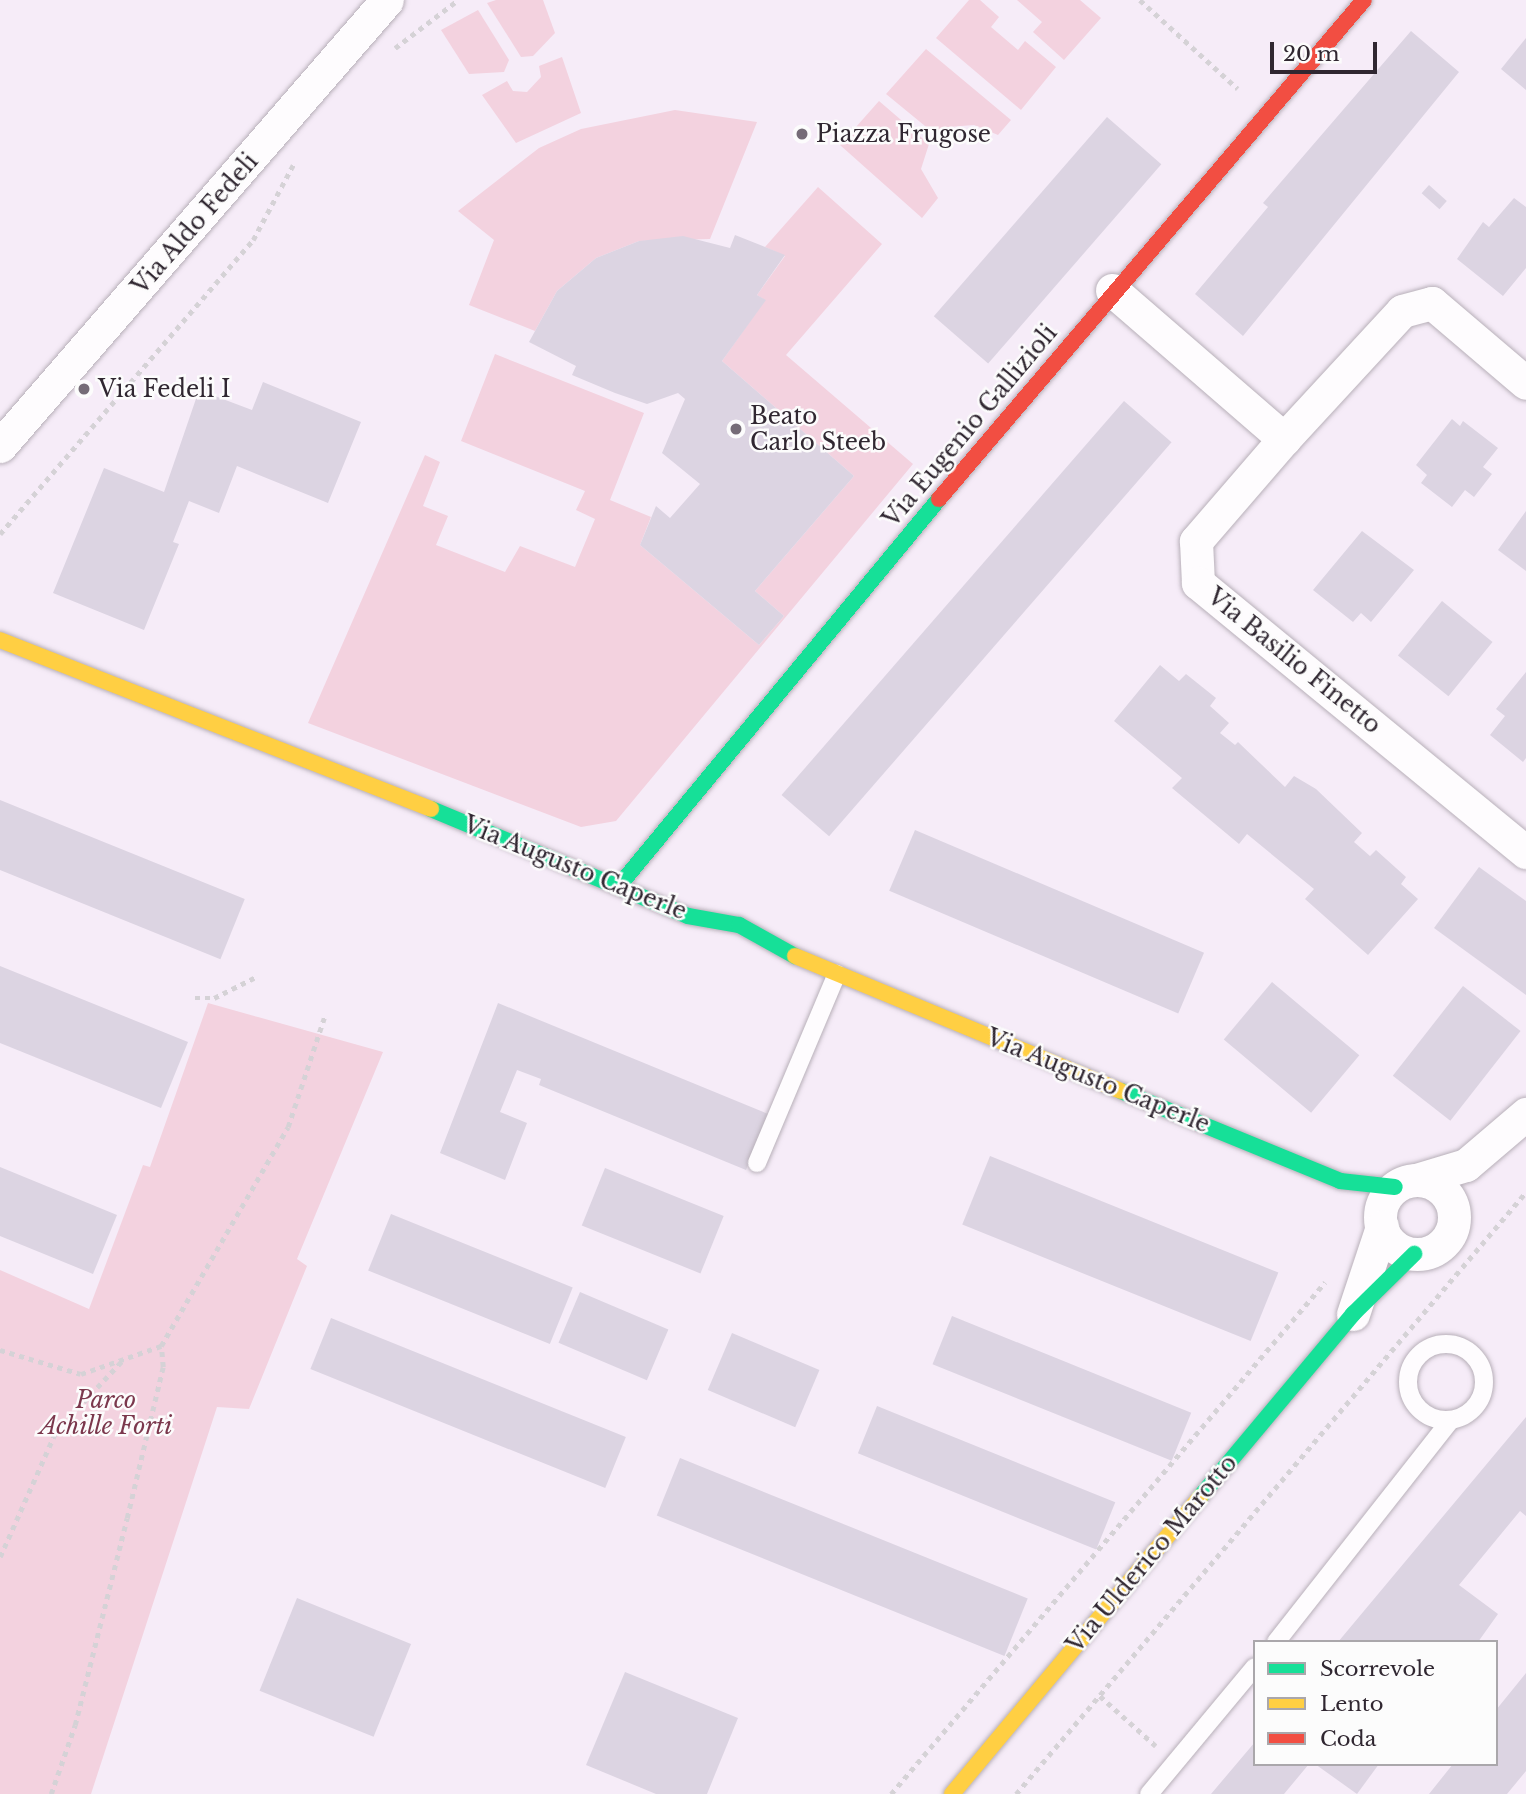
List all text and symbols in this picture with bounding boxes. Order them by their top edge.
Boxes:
scale bar [1274,28,1381,72]
text: 20 m [1283,41,1340,67]
place label: Piazza Frugose [816,120,991,148]
marker: Piazza Frugose [794,126,810,142]
street label: Via Aldo Fedeli [126,147,264,301]
street label: Via Eugenio Gallizioli [877,319,1063,533]
place label: Via Fedeli I [98,375,231,403]
marker: Via Fedeli I [76,381,92,397]
place label: Beato Carlo Steeb [750,402,886,456]
marker: Beato Carlo Steeb [728,421,744,437]
street label: Via Basilio Finetto [1202,583,1386,739]
street label: Via Augusto Caperle [459,810,691,926]
street label: Via Augusto Caperle [982,1023,1214,1139]
park label: Parco Achille Forti [40,1386,172,1440]
street label: Via Ulderico Marotto [1061,1449,1243,1659]
legend [1253,1640,1498,1766]
text: Scorrevole [1320,1656,1435,1682]
text: Lento [1320,1691,1383,1717]
text: Coda [1320,1726,1376,1752]

